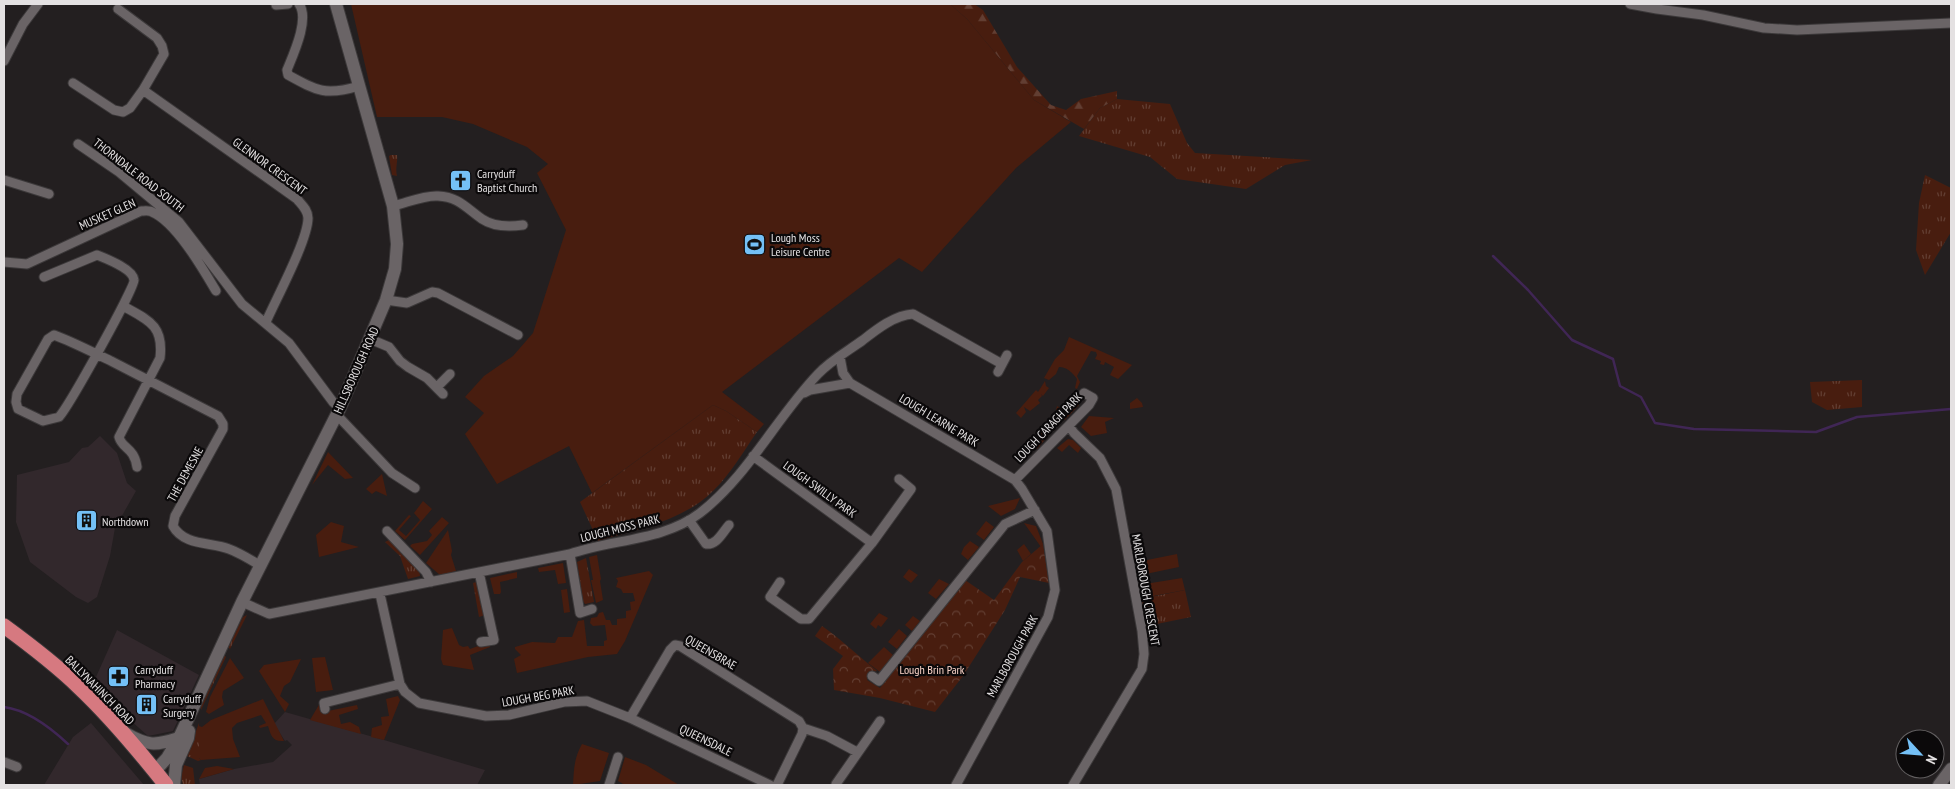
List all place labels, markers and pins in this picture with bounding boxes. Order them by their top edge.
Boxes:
place label: Carryduff Baptist Church [477,166,537,195]
church icon: Carryduff Baptist Church [449,168,473,192]
place label: Lough Moss Leisure Centre [771,230,830,259]
sports icon: Lough Moss Leisure Centre [743,232,767,256]
building icon: Northdown [74,509,98,533]
place label: Northdown [102,514,148,529]
place label: Carryduff Pharmacy [135,662,176,691]
pharmacy icon: Carryduff Pharmacy [107,664,131,688]
place label: Carryduff Surgery [163,691,202,720]
building icon: Carryduff Surgery [135,693,159,717]

